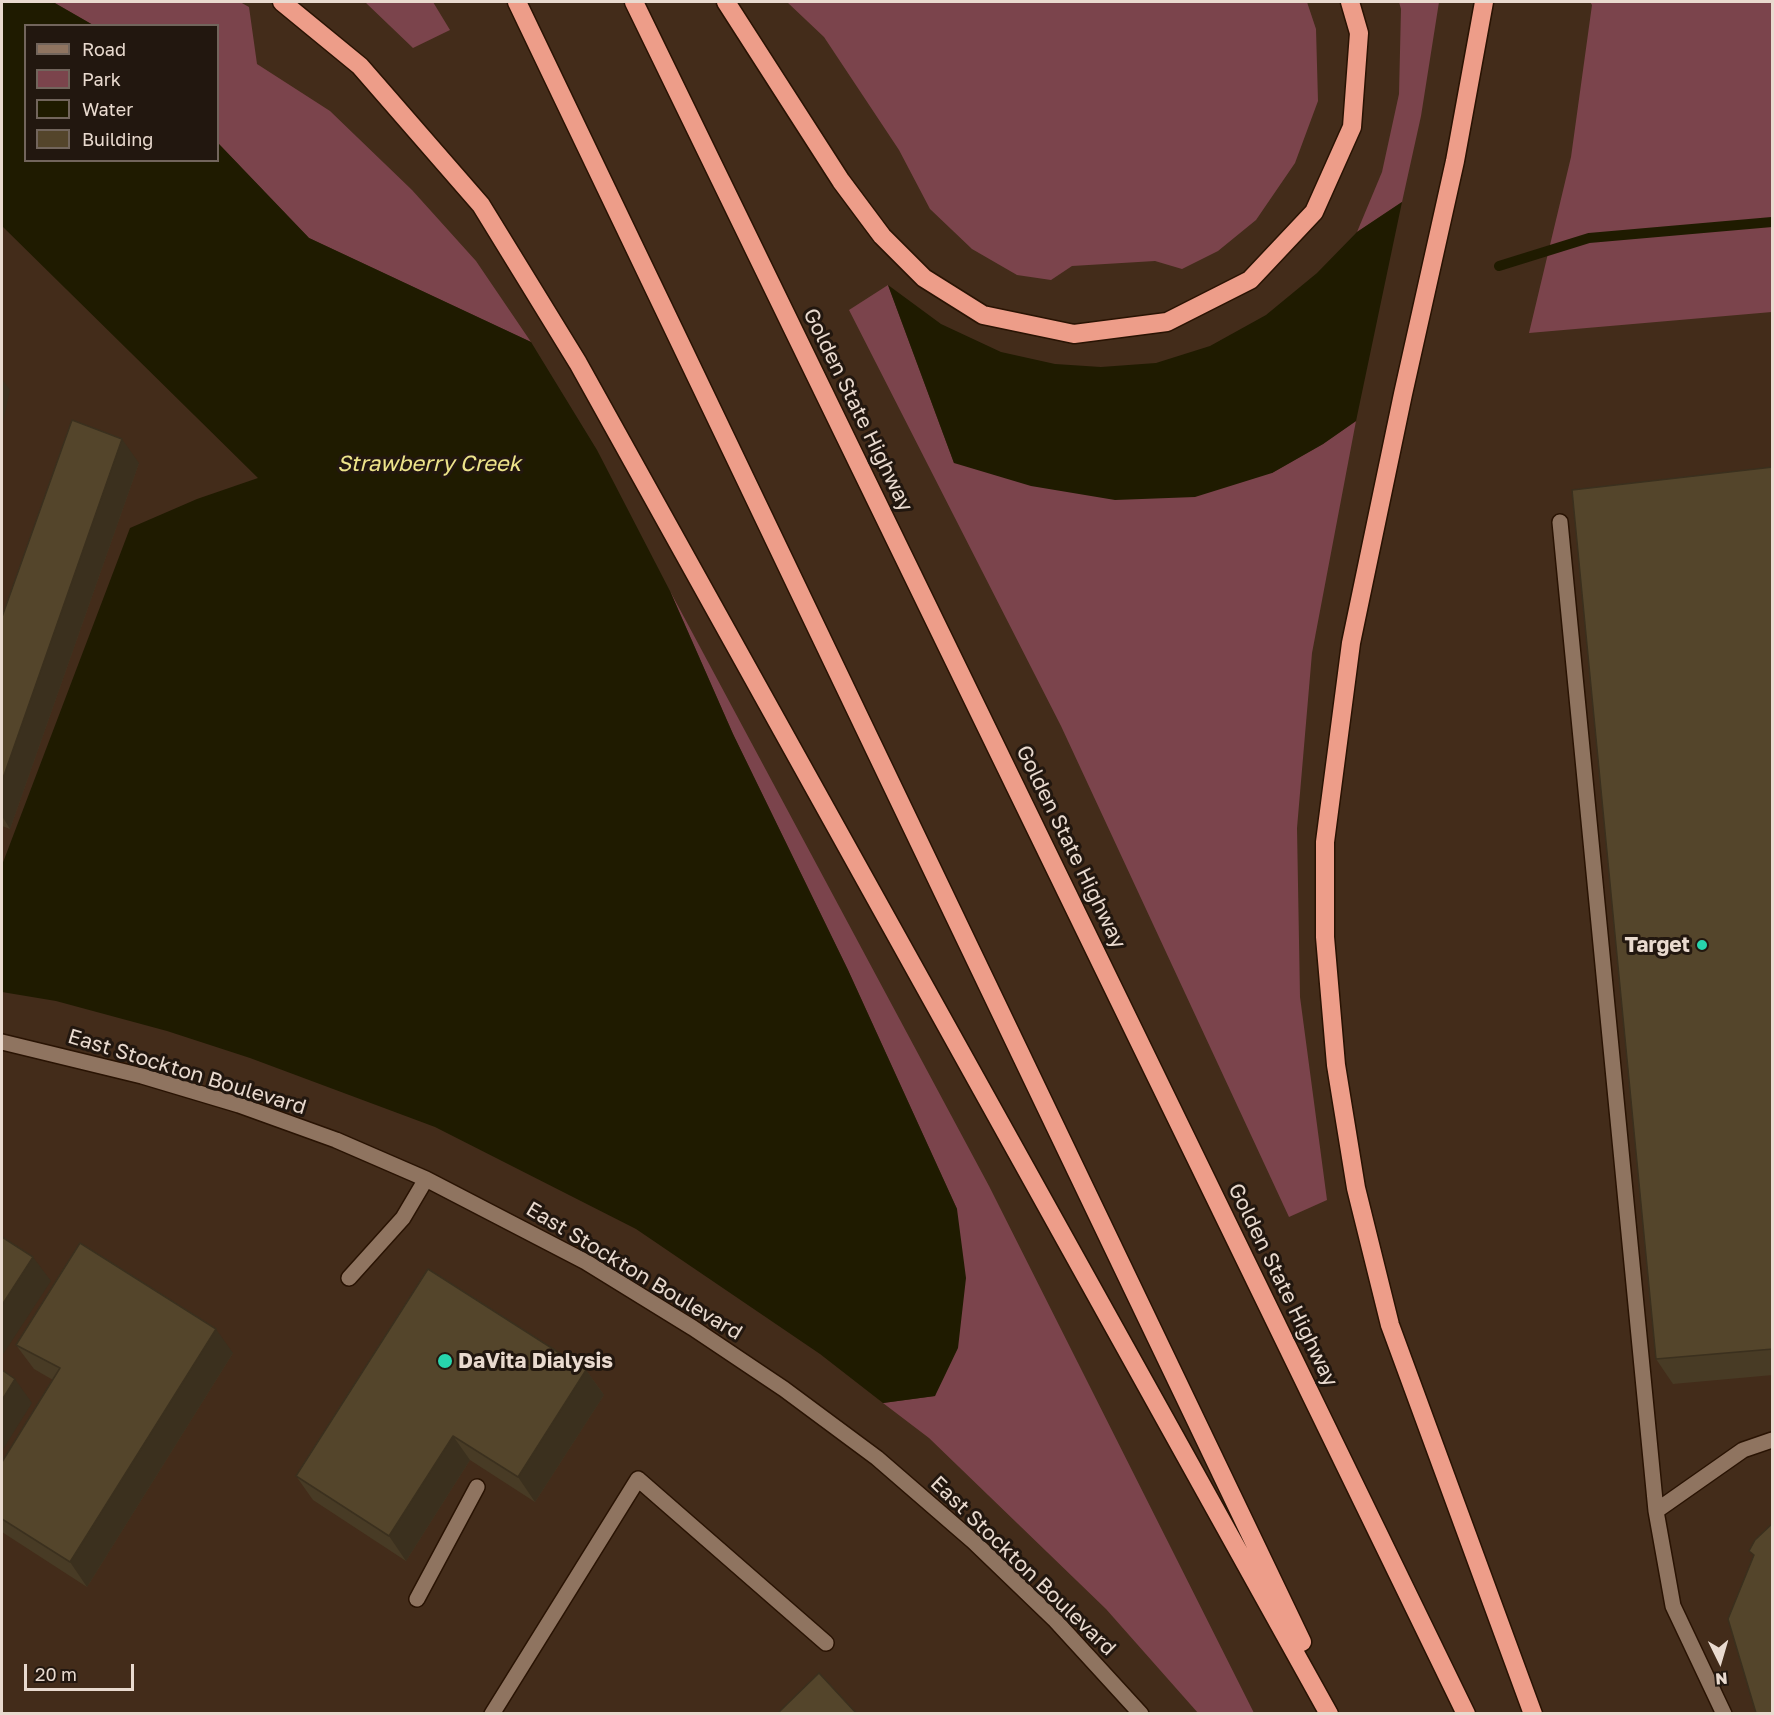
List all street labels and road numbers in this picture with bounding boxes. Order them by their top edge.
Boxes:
street label: Golden State Highway [798,304,918,516]
street label: Golden State Highway [1011,741,1131,953]
street label: East Stockton Boulevard [65,1024,309,1120]
street label: Golden State Highway [1223,1179,1343,1391]
street label: East Stockton Boulevard [521,1196,747,1346]
street label: East Stockton Boulevard [925,1471,1121,1661]

